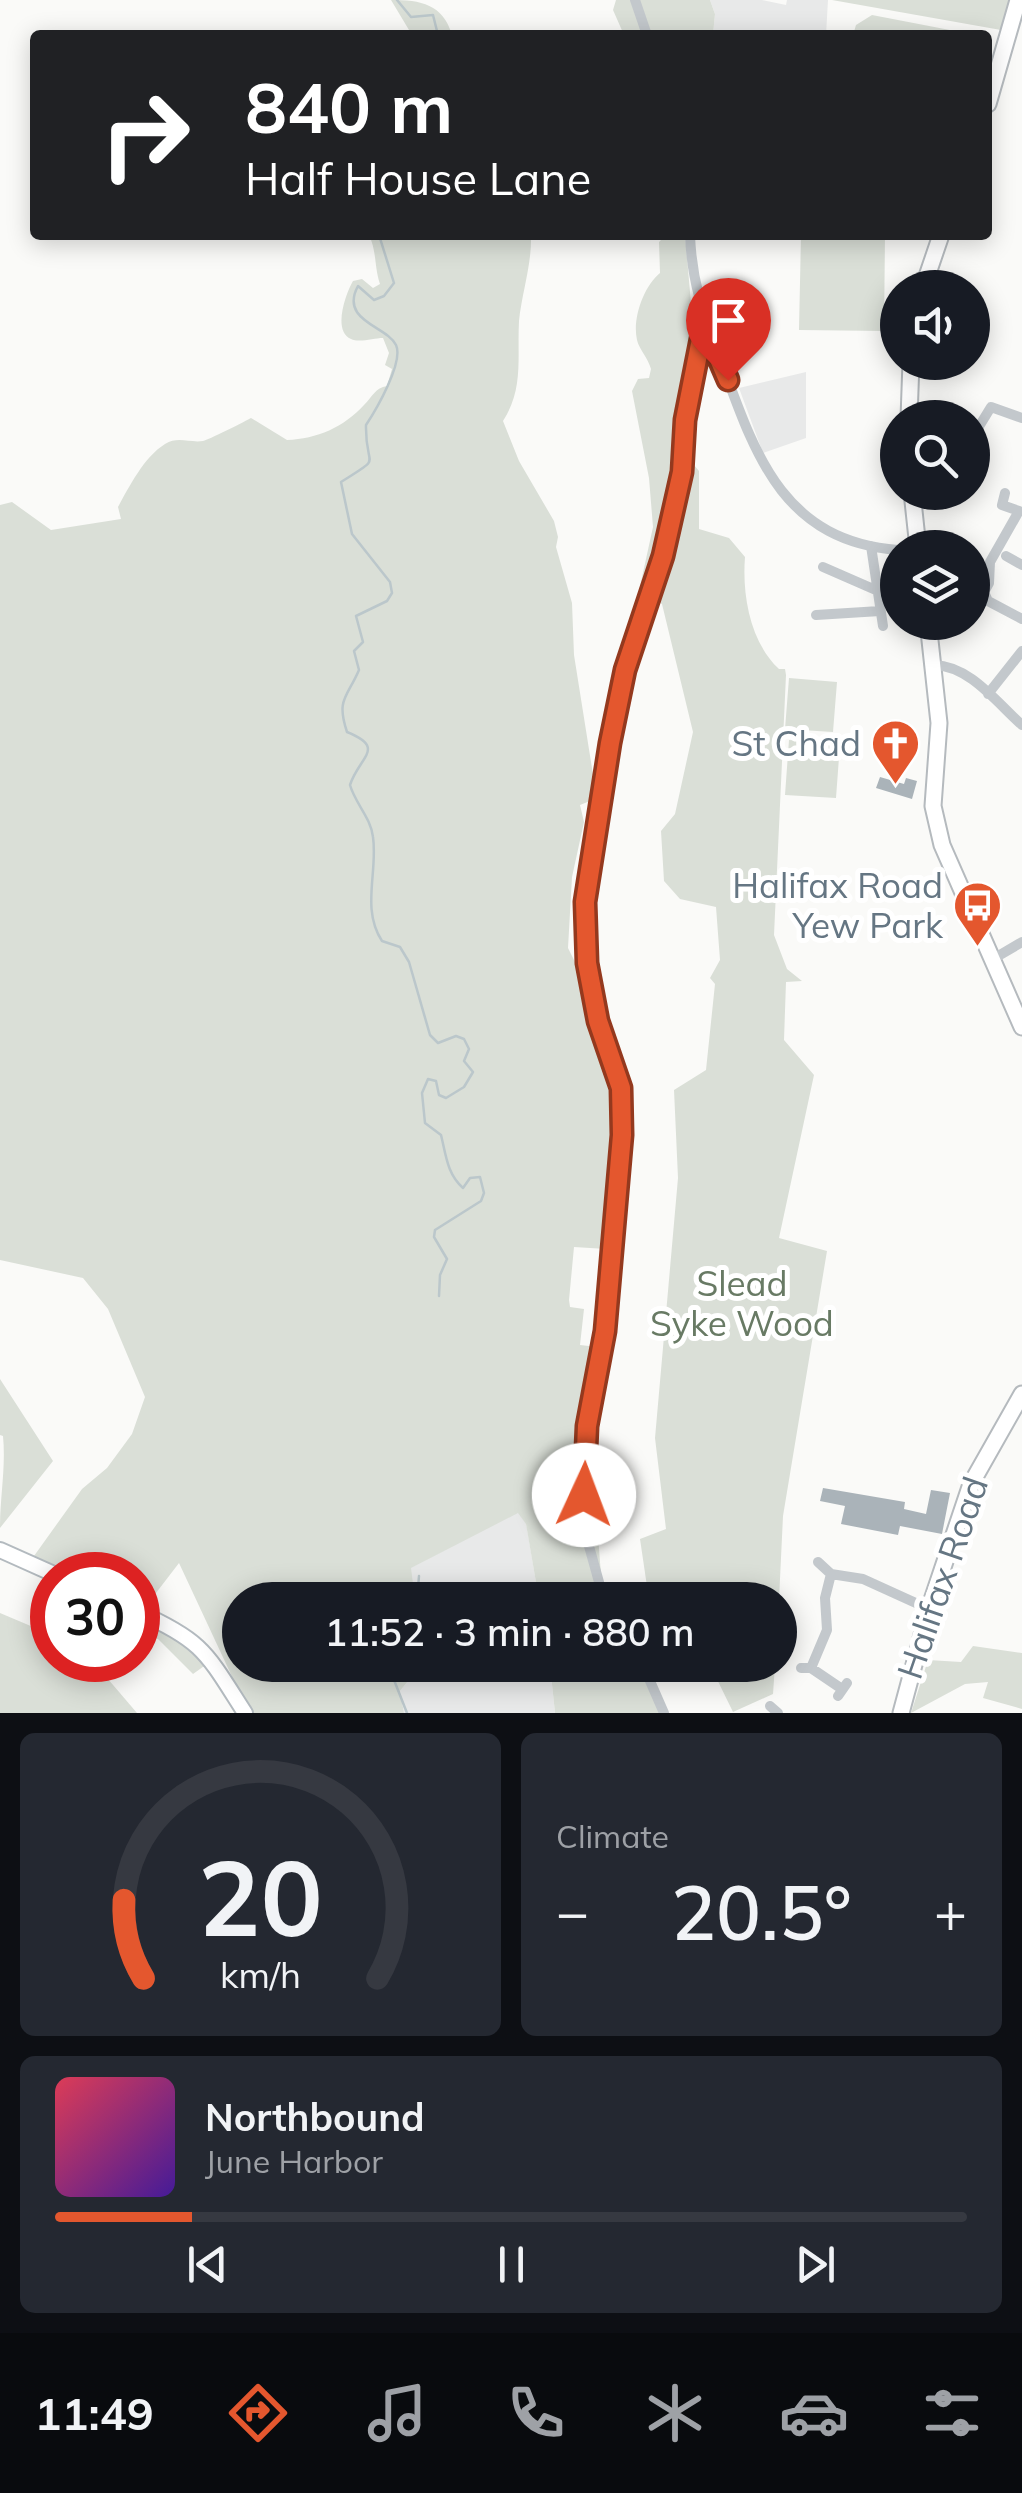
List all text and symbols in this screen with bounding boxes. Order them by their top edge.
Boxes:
text: 840 m [245,63,453,151]
icon: right [80,70,210,200]
text: Half House Lane [245,150,591,206]
map controls [880,270,990,640]
button: sound [880,270,990,380]
pin [686,278,771,381]
icon: arrive [701,293,756,348]
button: search [880,400,990,510]
button: layers [880,530,990,640]
church icon: St Chad [870,718,922,786]
place label: St Chad [731,721,861,765]
place label: Halifax Road Yew Park [732,863,944,947]
bus stop icon: Halifax Road Yew Park [952,880,1004,948]
park label: Slead Syke Wood [650,1261,834,1345]
position arrow [532,1443,636,1547]
street label: Halifax Road [887,1471,997,1684]
speed limit sign: 30 [30,1552,160,1682]
text: 11:52 · 3 min · 880 m [324,1608,695,1656]
text: Climate [556,1816,669,1856]
text: 20 [198,1831,323,1962]
text: 20.5° [671,1865,852,1959]
text: − [556,1877,589,1946]
text: + [934,1877,967,1946]
text: km/h [220,1952,301,1997]
text: Northbound [205,2093,425,2141]
text: June Harbor [205,2141,383,2181]
icon: previous [180,2237,235,2292]
icon: pause [484,2237,539,2292]
icon: next [788,2237,843,2292]
icon: directions [223,2378,293,2448]
icon: music [362,2378,432,2448]
icon: phone [501,2378,571,2448]
icon: climate [640,2378,710,2448]
icon: car [779,2378,849,2448]
icon: filters [917,2378,987,2448]
text: 11:49 [34,2385,154,2441]

